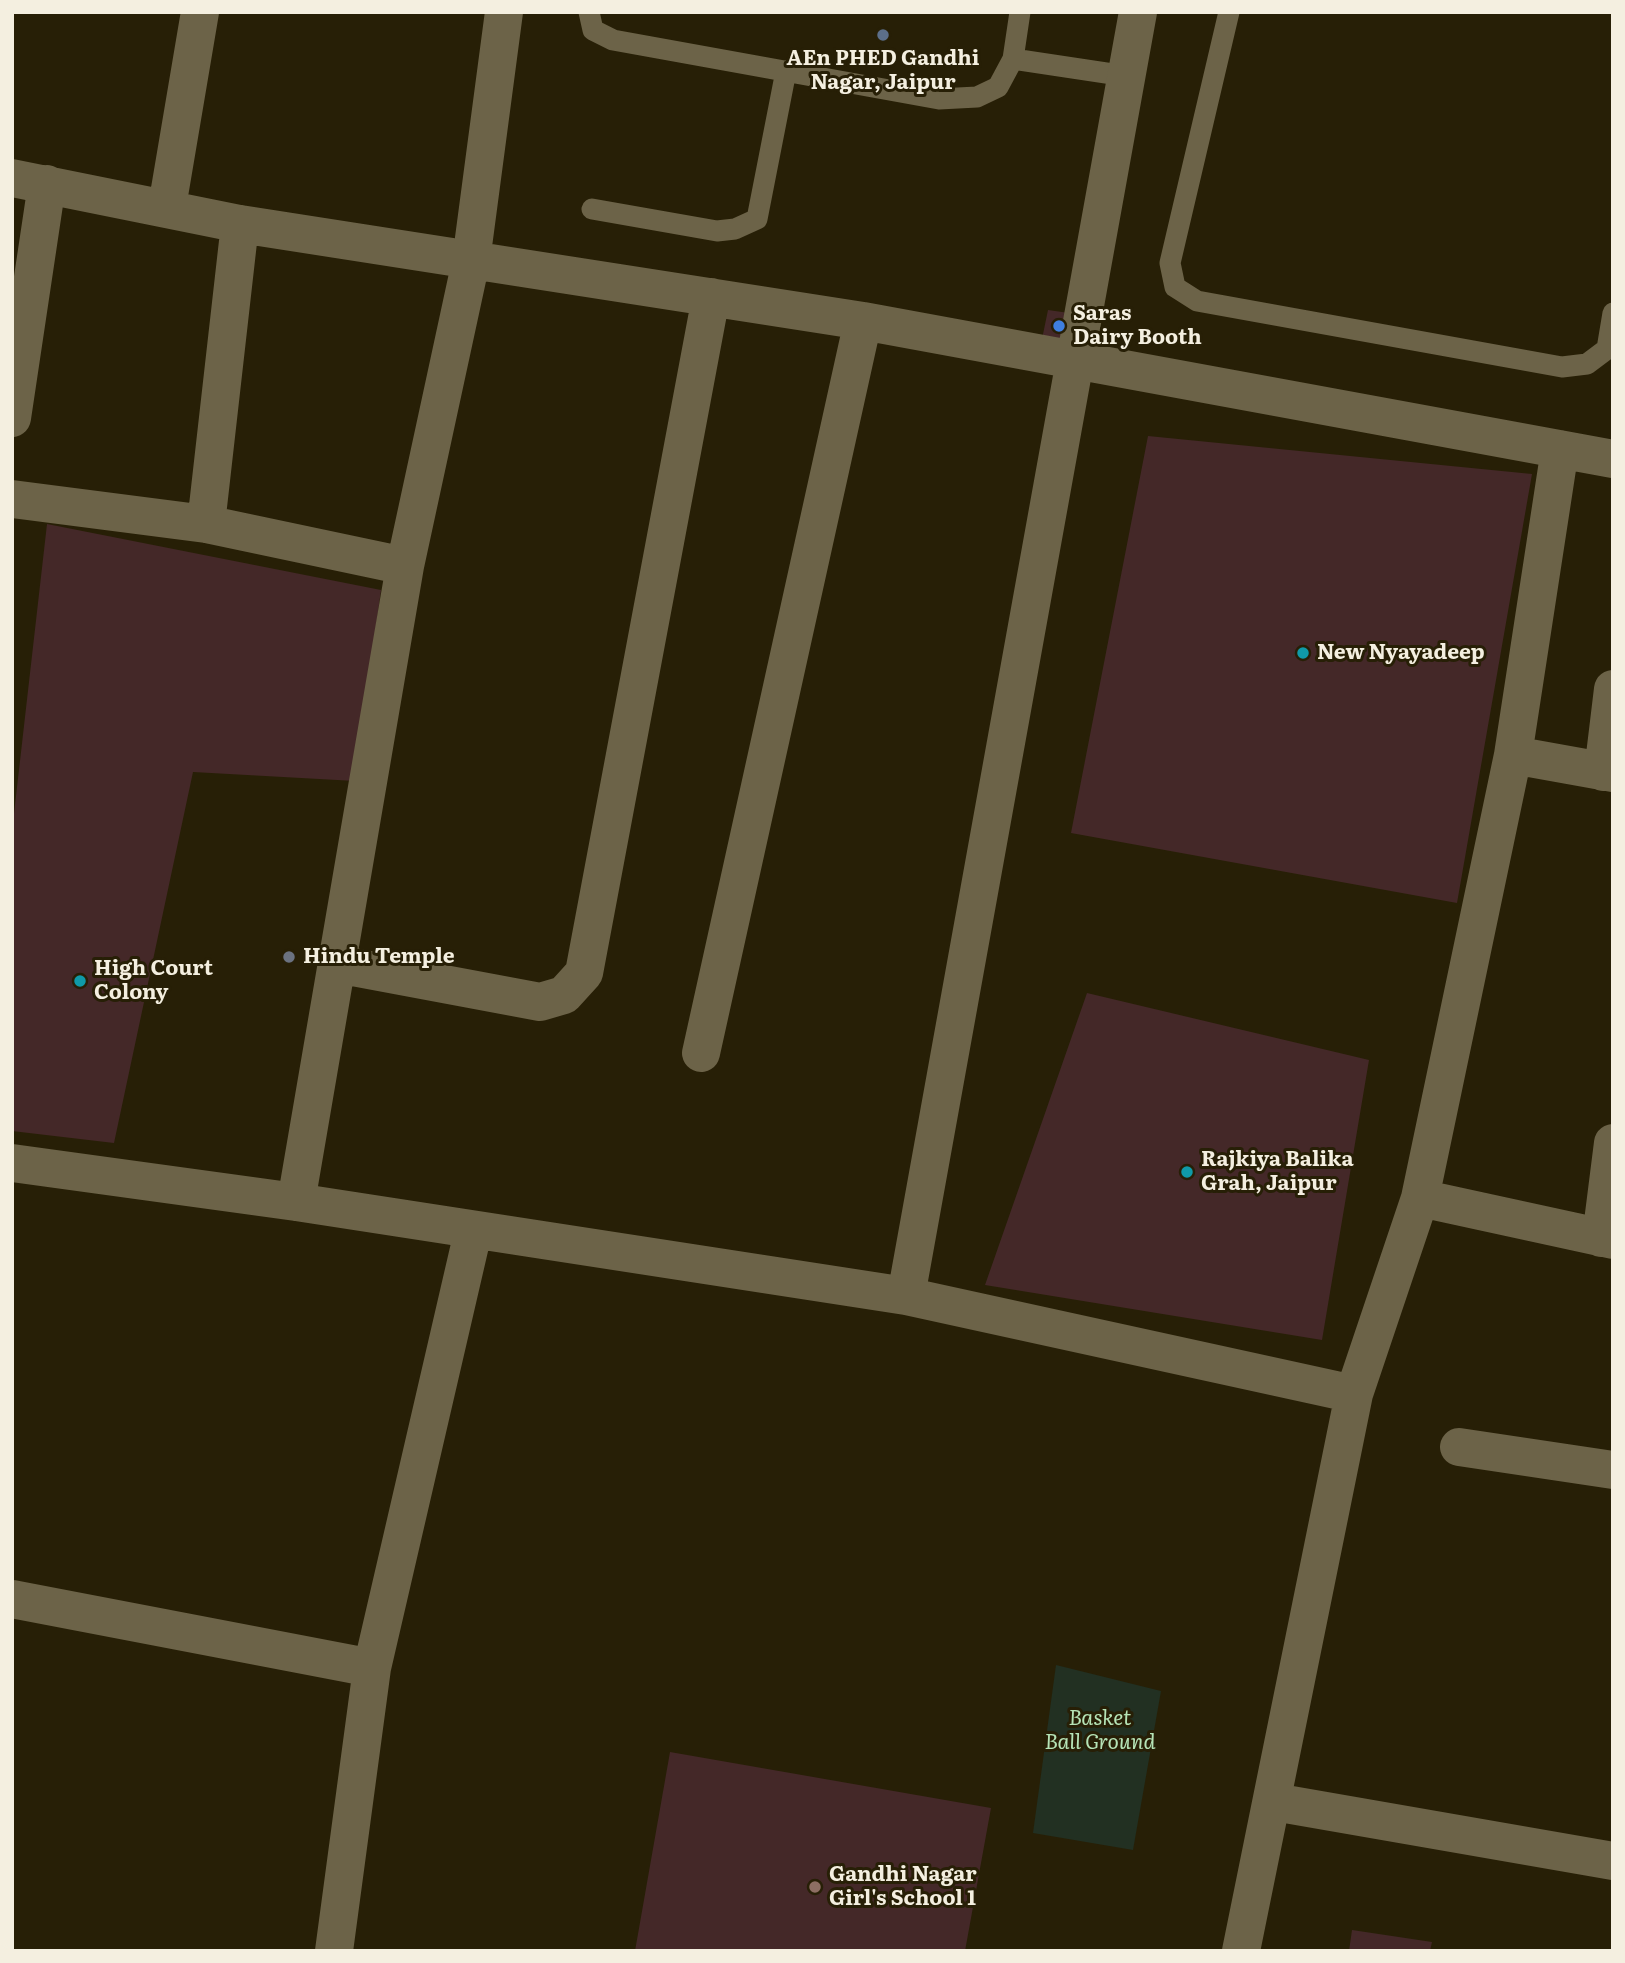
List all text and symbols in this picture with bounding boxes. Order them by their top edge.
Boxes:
marker: AEn PHED Gandhi Nagar, Jaipur [875,27,891,43]
place label: AEn PHED Gandhi Nagar, Jaipur [787,46,979,96]
place label: Saras Dairy Booth [1073,301,1202,351]
marker: Saras Dairy Booth [1051,318,1067,334]
place label: New Nyayadeep [1317,640,1485,666]
marker: New Nyayadeep [1295,645,1311,661]
place label: Hindu Temple [303,944,455,970]
marker: Hindu Temple [281,949,297,965]
place label: High Court Colony [94,956,213,1006]
marker: High Court Colony [72,973,88,989]
place label: Rajkiya Balika Grah, Jaipur [1201,1147,1354,1197]
marker: Rajkiya Balika Grah, Jaipur [1179,1164,1195,1180]
park label: Basket Ball Ground [1044,1706,1156,1756]
place label: Gandhi Nagar Girl's School 1 [829,1862,977,1912]
marker: Gandhi Nagar Girl's School 1 [807,1879,823,1895]

